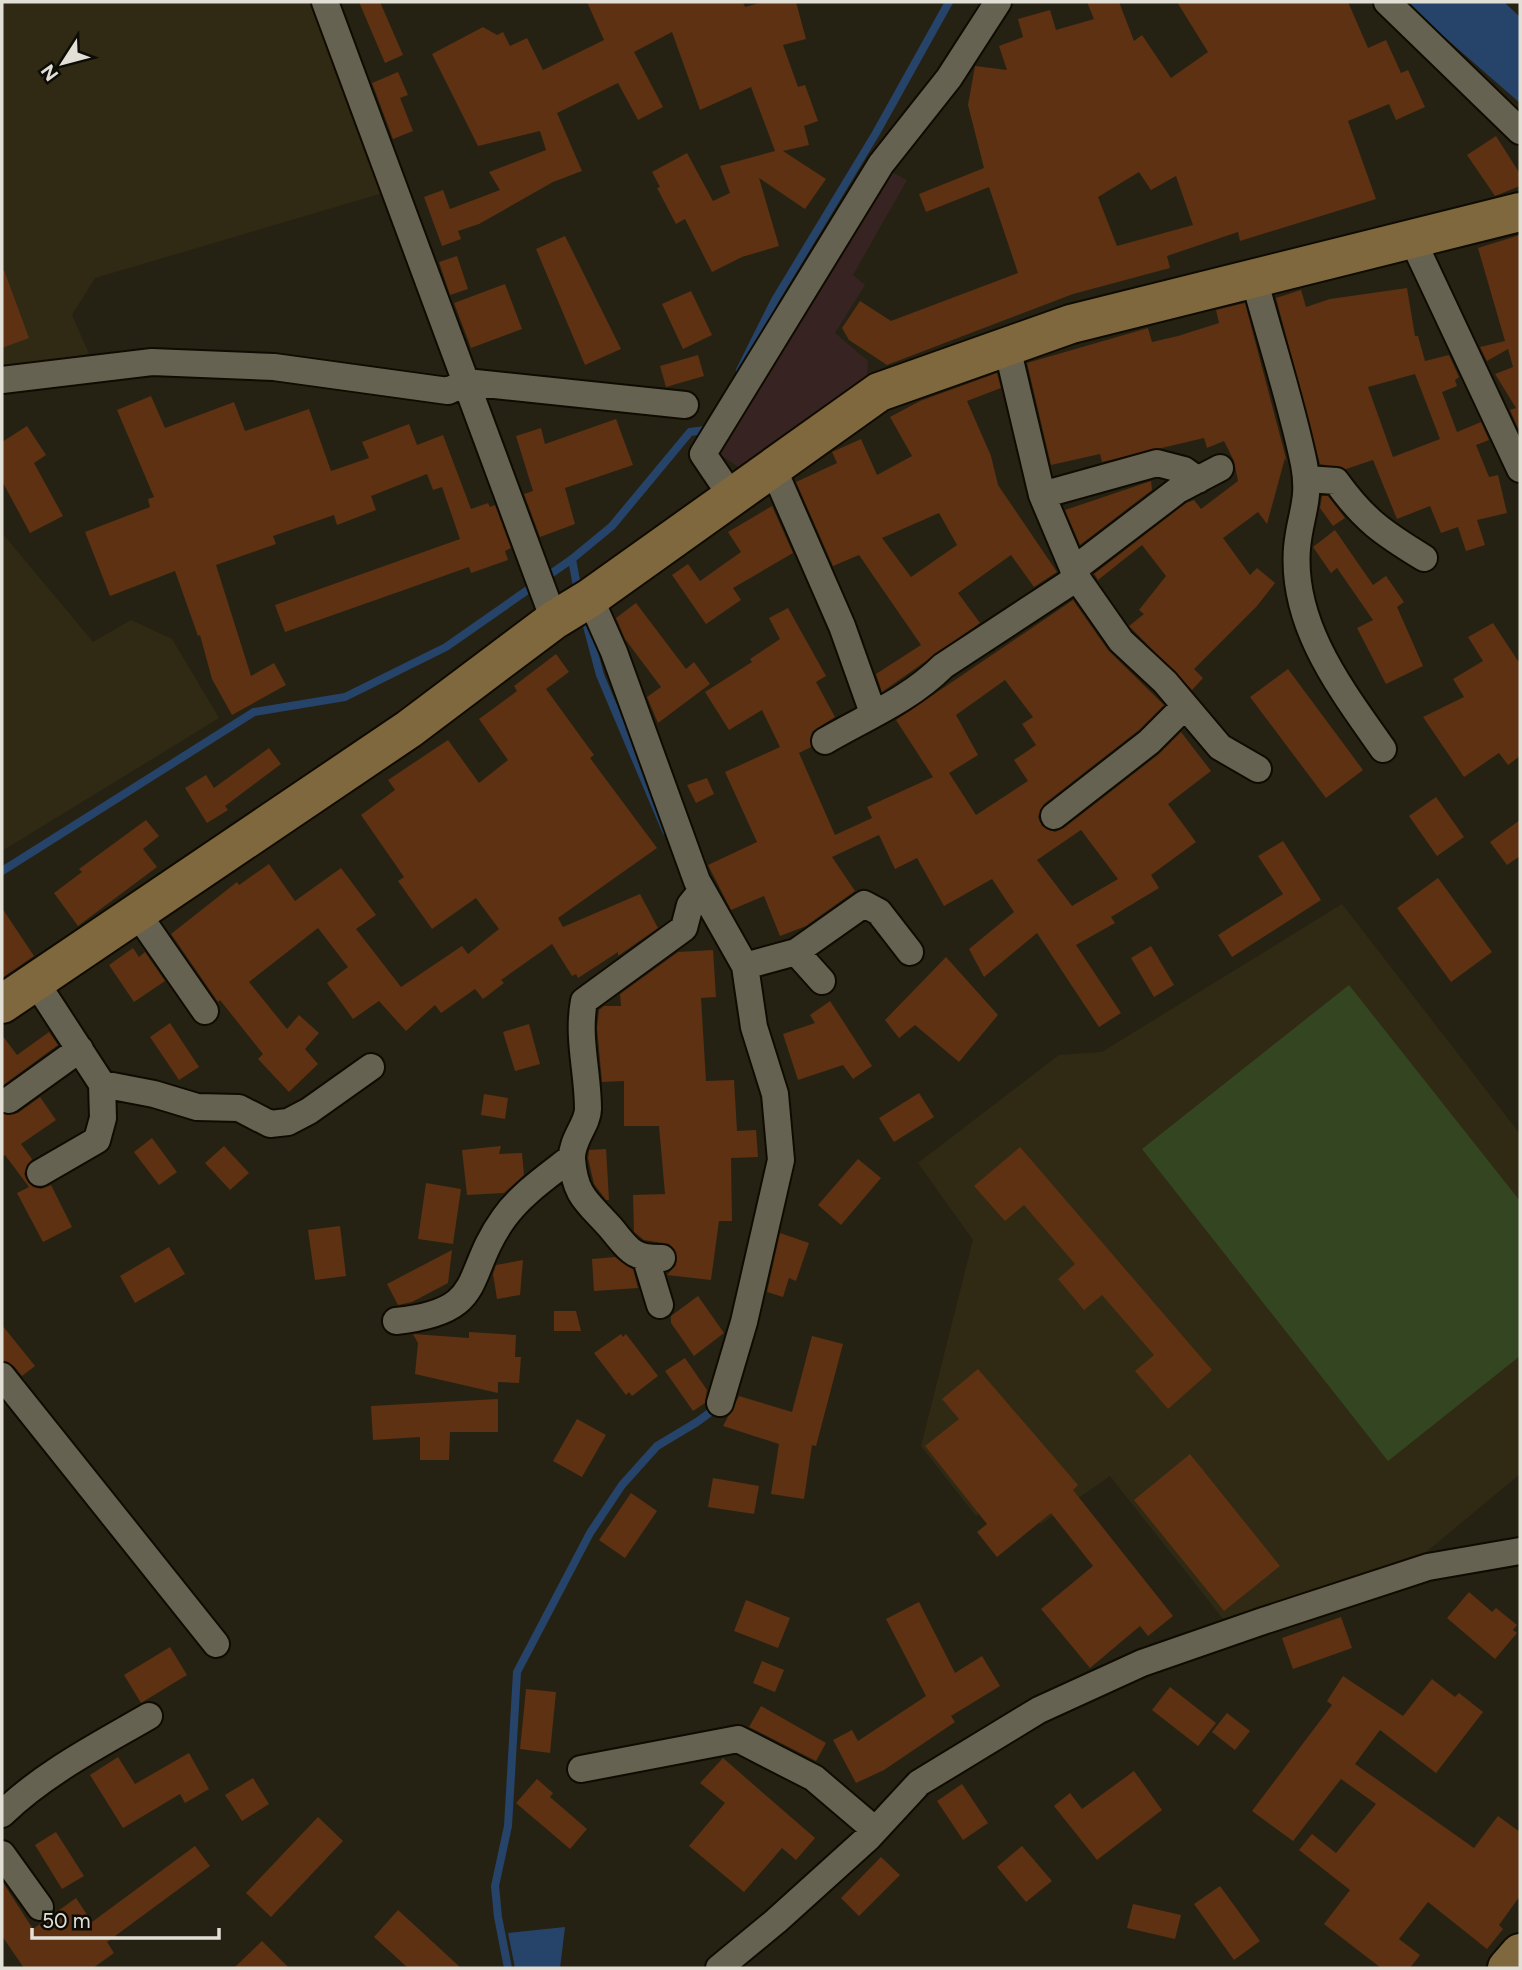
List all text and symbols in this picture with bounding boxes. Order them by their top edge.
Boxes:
north arrow [28,28,98,98]
text: N [36,60,63,85]
scale bar [32,1896,219,1940]
text: 50 m [42,1908,91,1933]

